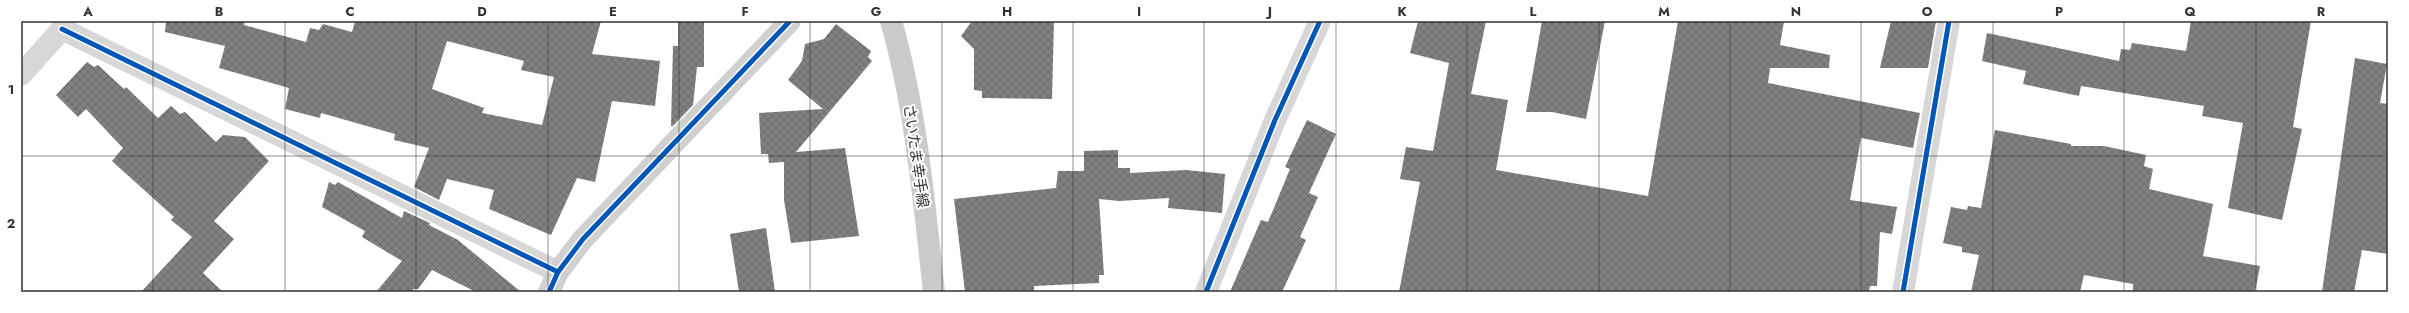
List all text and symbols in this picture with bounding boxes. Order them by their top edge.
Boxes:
text: A [82,2,93,21]
text: B [215,2,224,21]
text: C [345,2,355,21]
text: D [477,2,487,21]
text: E [609,2,617,21]
text: F [741,2,749,21]
text: G [871,2,882,21]
text: H [1002,2,1012,21]
text: I [1137,2,1141,21]
text: J [1265,2,1272,21]
text: K [1397,2,1407,21]
text: L [1530,2,1537,21]
text: M [1658,2,1670,21]
text: N [1791,2,1801,21]
text: O [1922,2,1933,21]
text: P [2055,2,2063,21]
text: Q [2184,2,2196,21]
text: R [2317,2,2326,21]
text: 1 [8,80,14,99]
street label: さいたま幸手線 [898,103,934,209]
text: 2 [7,214,15,233]

